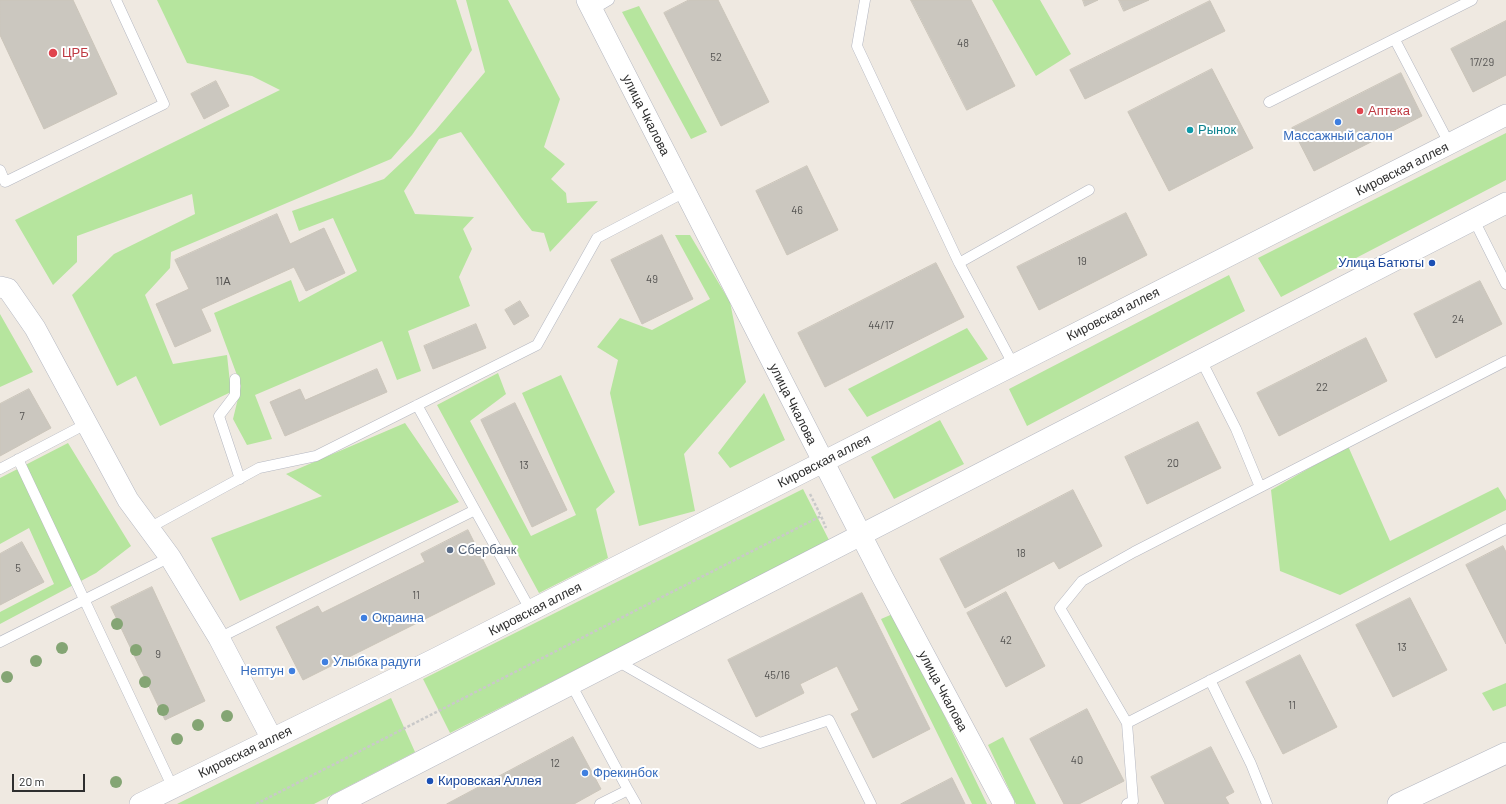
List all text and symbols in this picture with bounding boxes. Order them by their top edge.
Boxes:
house number: 48 [957,36,969,50]
place label: ЦРБ [62,45,89,61]
marker: ЦРБ [47,47,59,59]
house number: 52 [710,50,722,64]
house number: 17/29 [1470,55,1494,69]
street label: улица Чкалова [619,72,673,158]
place label: Аптека [1368,103,1410,119]
marker: Аптека [1355,106,1365,116]
marker: Массажный салон [1333,117,1343,127]
place label: Рынок [1198,122,1236,138]
marker: Рынок [1185,125,1195,135]
place label: Массажный салон [1283,128,1393,144]
street label: Кировская аллея [1353,139,1451,199]
house number: 46 [791,203,803,217]
house number: 19 [1077,254,1087,268]
place label: Улица Батюты [1338,255,1424,271]
marker: Улица Батюты [1427,258,1437,268]
house number: 49 [646,272,658,286]
house number: 11А [215,274,231,288]
street label: Кировская аллея [1064,284,1162,344]
house number: 24 [1452,312,1464,326]
house number: 44/17 [868,318,894,332]
street label: улица Чкалова [766,361,820,447]
house number: 22 [1316,380,1328,394]
house number: 7 [19,409,25,423]
street label: Кировская аллея [775,431,873,491]
house number: 20 [1167,456,1179,470]
house number: 13 [519,458,529,472]
place label: Сбербанк [458,542,516,558]
marker: Сбербанк [445,545,455,555]
house number: 18 [1016,546,1026,560]
house number: 5 [15,561,21,575]
street label: Кировская аллея [486,579,584,639]
house number: 11 [412,588,420,602]
place label: Окраина [372,610,424,626]
marker: Окраина [359,613,369,623]
house number: 42 [1000,633,1012,647]
house number: 13 [1397,640,1407,654]
house number: 9 [155,647,161,661]
street label: улица Чкалова [915,648,971,734]
place label: Улыбка радуги [333,654,421,670]
marker: Улыбка радуги [320,657,330,667]
place label: Нептун [241,663,284,679]
marker: Нептун [287,666,297,676]
house number: 45/16 [764,668,790,682]
house number: 11 [1288,698,1296,712]
street label: Кировская аллея [196,723,294,781]
house number: 40 [1071,753,1083,767]
house number: 12 [550,756,560,770]
place label: Фрекинбок [593,765,658,781]
scale bar [14,766,87,792]
marker: Фрекинбок [580,768,590,778]
place label: Кировская Аллея [438,773,542,789]
text: 20 m [19,774,45,788]
marker: Кировская Аллея [425,776,435,786]

